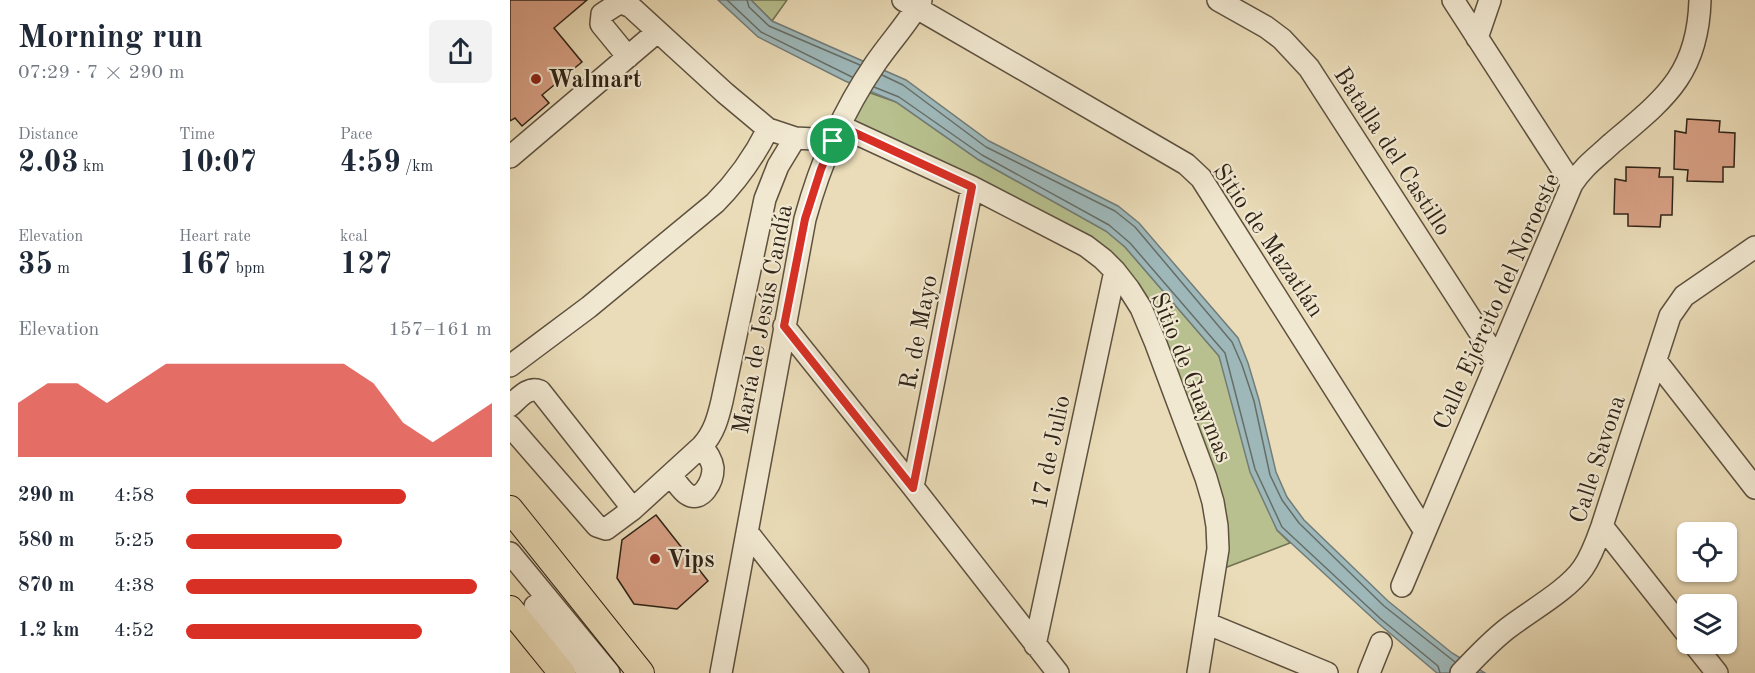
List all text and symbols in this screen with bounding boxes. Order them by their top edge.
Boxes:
button: share [429,20,492,83]
text: Morning run [18,22,203,55]
text: 07:29 · 7 × 290 m [18,63,185,83]
street label: Batalla del Castillo [1328,64,1455,240]
place label: Walmart [548,69,642,93]
marker: Walmart [529,72,543,86]
pin [807,115,858,166]
icon: arrive [816,124,849,157]
text: Distance [18,127,78,143]
text: Time [179,127,215,143]
text: Pace [340,127,372,143]
text: 2.03 [18,148,79,178]
text: 10:07 [179,148,257,178]
text: 4:59 [340,148,401,178]
text: km [79,159,104,175]
text: /km [401,159,433,175]
street label: Sitio de Mazatlán [1207,160,1327,322]
street label: Calle Ejército del Noroeste [1430,170,1565,433]
street label: María de Jesús Candía [730,202,798,436]
text: Elevation [18,229,83,245]
text: Heart rate [179,229,251,245]
text: kcal [340,229,368,245]
text: 35 [18,250,53,280]
text: 167 [179,250,231,280]
text: 127 [340,250,392,280]
text: m [53,261,70,277]
text: bpm [231,261,265,277]
street label: R. de Mayo [897,273,943,392]
street label: Sitio de Guaymas [1145,289,1235,466]
text: Elevation [18,320,99,340]
text: 157–161 m [389,320,492,340]
street label: 17 de Julio [1028,393,1076,511]
street label: Calle Savona [1567,393,1631,527]
text: 290 m [18,486,74,506]
text: 4:58 [114,486,154,506]
map controls [1677,522,1737,654]
button: locate [1677,522,1737,582]
text: 580 m [18,531,74,551]
text: 5:25 [114,531,154,551]
place label: Vips [667,549,714,573]
marker: Vips [648,552,662,566]
text: 870 m [18,576,74,596]
text: 4:38 [114,576,154,596]
button: layers [1677,594,1737,654]
text: 1.2 km [18,621,80,641]
text: 4:52 [114,621,154,641]

